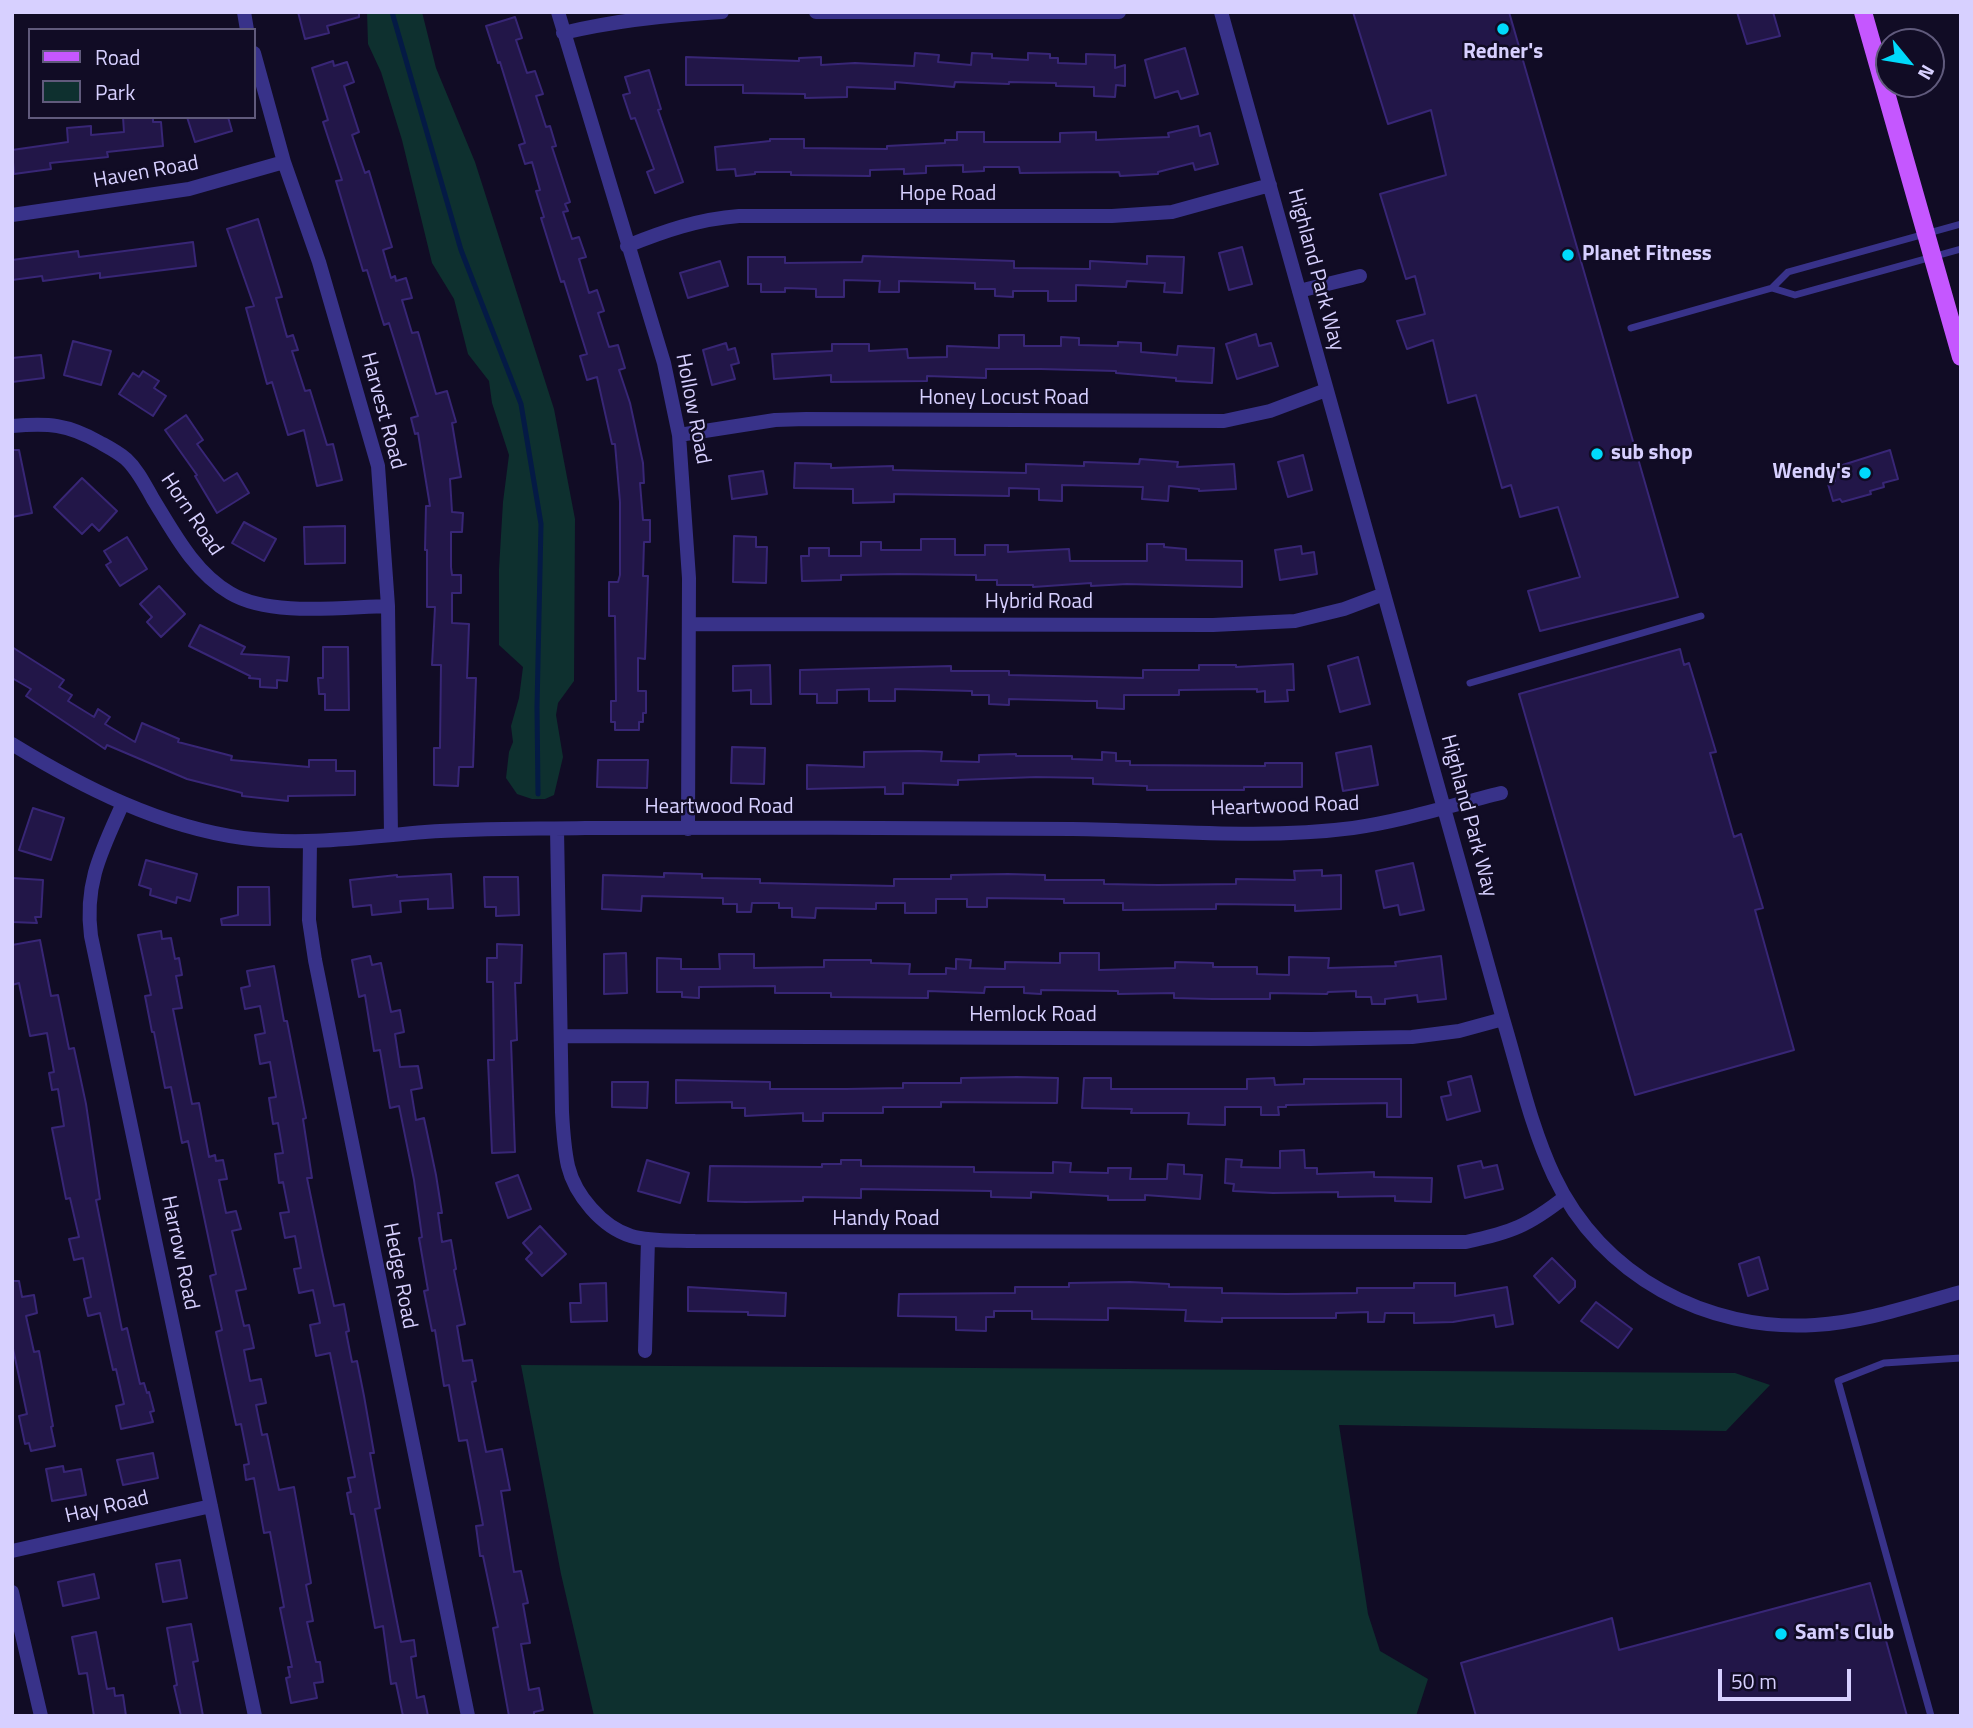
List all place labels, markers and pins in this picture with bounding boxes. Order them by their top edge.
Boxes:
marker: Redner's [1495,21,1511,37]
place label: Redner's [1463,40,1543,66]
place label: Planet Fitness [1582,242,1712,268]
marker: Planet Fitness [1560,247,1576,263]
place label: sub shop [1611,441,1693,467]
marker: sub shop [1589,446,1605,462]
place label: Wendy's [1773,460,1851,486]
marker: Wendy's [1857,465,1873,481]
place label: Sam's Club [1795,1621,1894,1647]
marker: Sam's Club [1773,1626,1789,1642]

